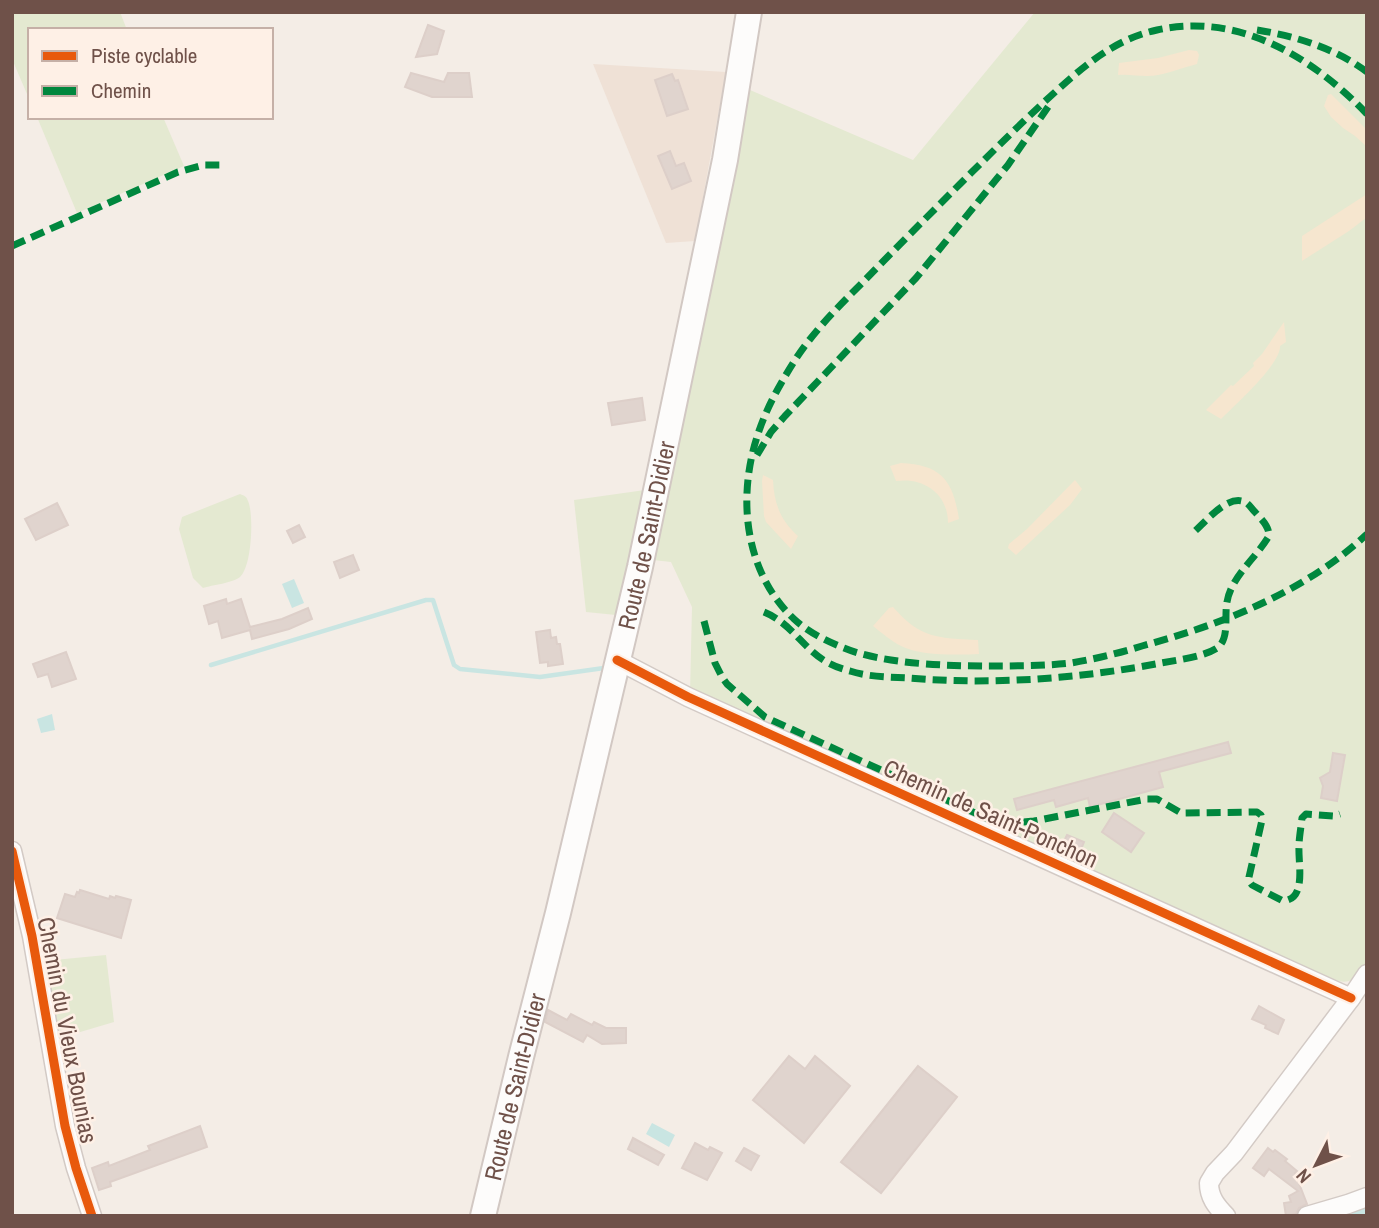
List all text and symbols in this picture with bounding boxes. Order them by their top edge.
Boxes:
legend [28,28,273,119]
text: Piste cyclable [91,41,197,70]
text: Chemin [91,76,151,105]
street label: Route de Saint-Didier [610,438,682,633]
street label: Chemin de Saint-Ponchon [879,751,1103,875]
street label: Chemin du Vieux Bounias [30,914,106,1146]
street label: Route de Saint-Didier [476,989,553,1184]
north arrow [1281,1130,1351,1200]
text: N [1290,1163,1317,1189]

